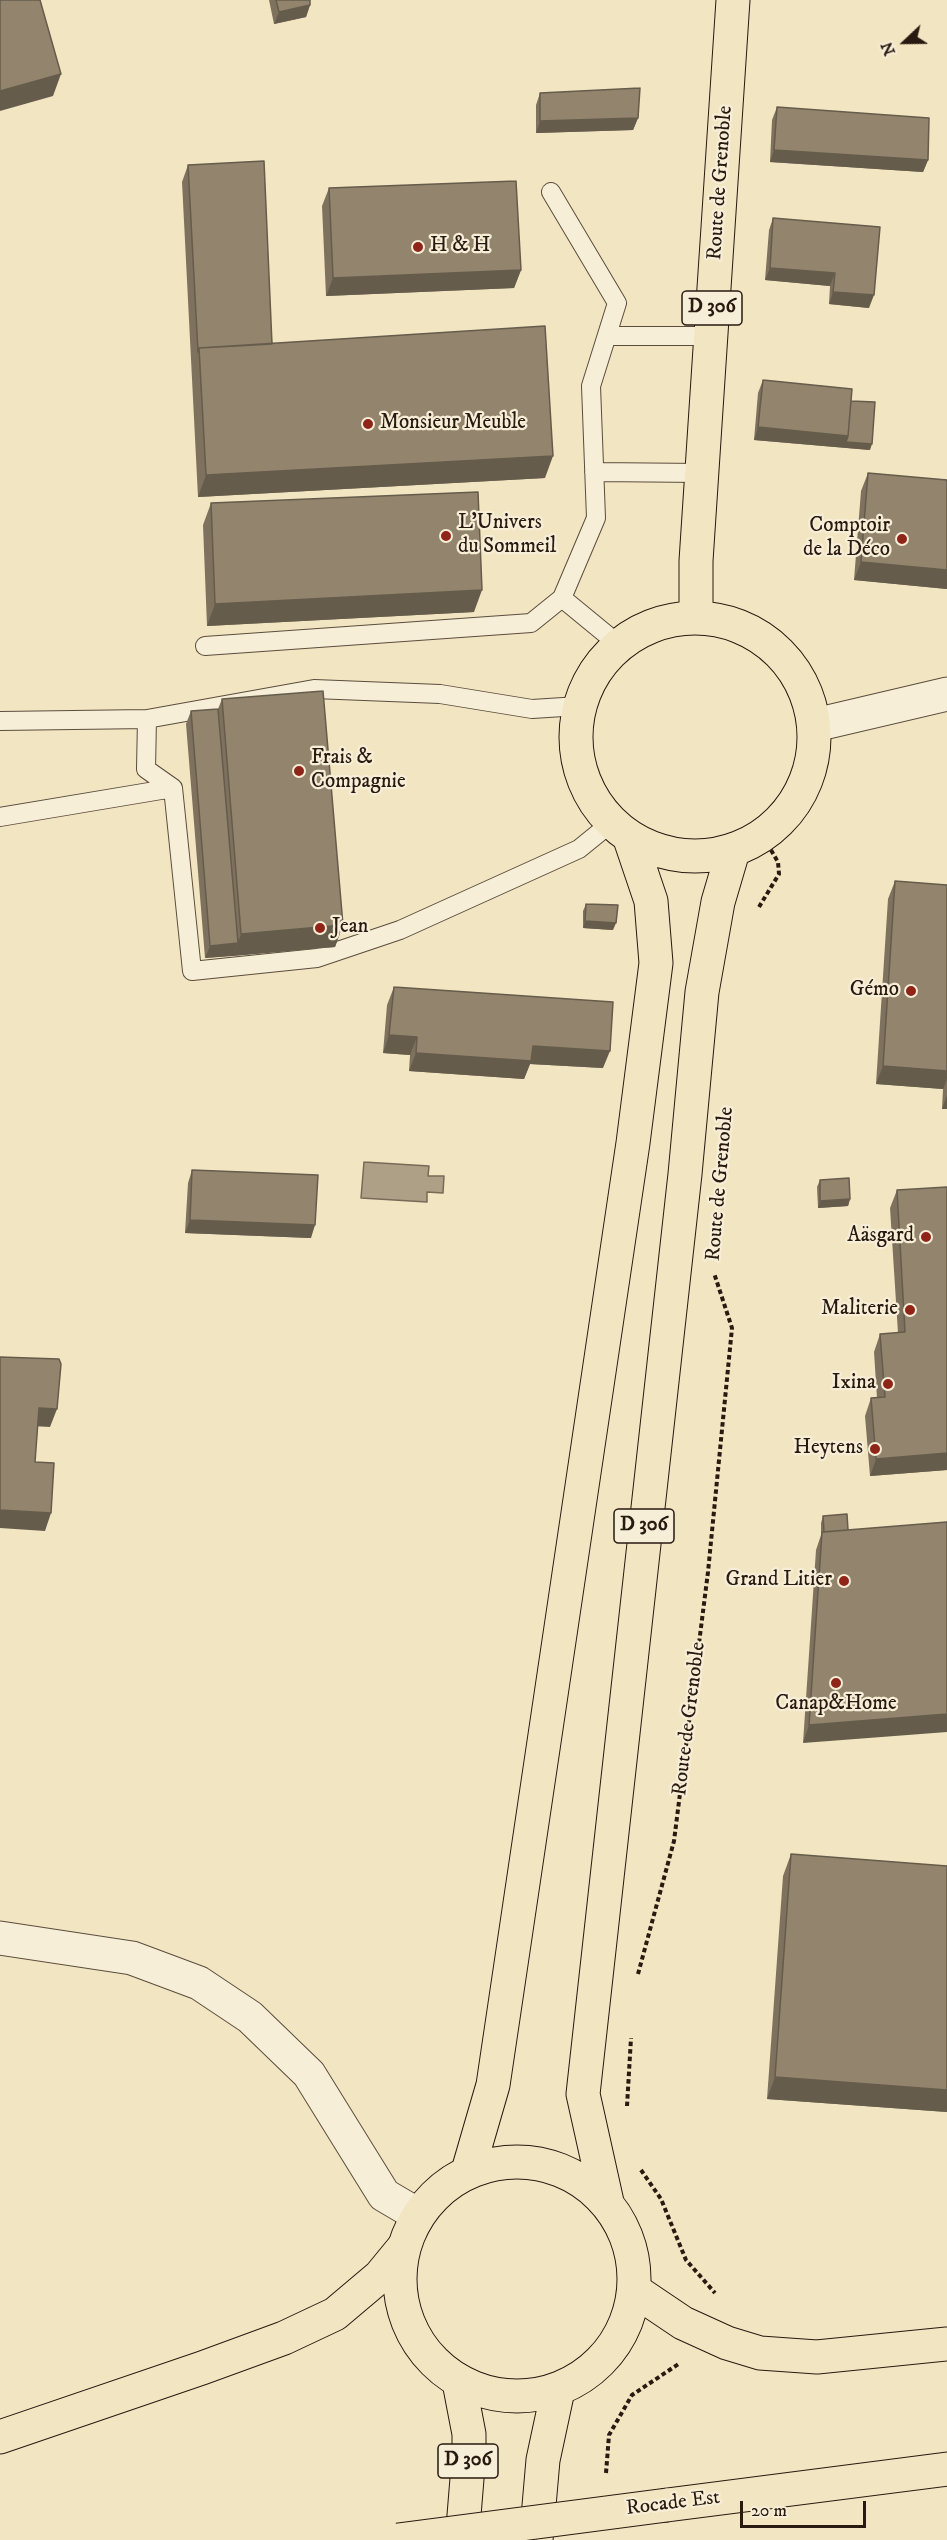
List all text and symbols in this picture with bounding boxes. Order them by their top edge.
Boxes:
north arrow [875,12,935,72]
text: N [877,39,900,59]
street label: Route de Grenoble [703,105,739,261]
place label: H & H [430,234,490,260]
marker: H & H [411,240,425,254]
road number: D 306 [682,291,742,325]
place label: Monsieur Meuble [380,411,526,437]
marker: Monsieur Meuble [361,417,375,431]
place label: L'Univers du Sommeil [458,511,556,561]
place label: Comptoir de la Déco [803,514,890,564]
marker: L'Univers du Sommeil [439,529,453,543]
marker: Comptoir de la Déco [895,532,909,546]
place label: Frais & Compagnie [311,746,406,796]
marker: Frais & Compagnie [292,764,306,778]
place label: Jean [332,915,369,941]
marker: Jean [313,921,327,935]
place label: Gémo [850,978,899,1004]
marker: Gémo [904,984,918,998]
street label: Route de Grenoble [702,1106,740,1262]
place label: Aäsgard [847,1224,914,1250]
marker: Aäsgard [919,1230,933,1244]
place label: Maliterie [821,1297,898,1323]
marker: Maliterie [903,1303,917,1317]
place label: Ixina [832,1371,876,1397]
marker: Ixina [881,1377,895,1391]
place label: Heytens [794,1436,863,1462]
marker: Heytens [868,1442,882,1456]
road number: D 306 [614,1509,674,1543]
place label: Grand Litier [726,1568,832,1594]
marker: Grand Litier [837,1574,851,1588]
street label: Route de Grenoble [668,1641,712,1797]
marker: Canap&Home [829,1676,843,1690]
place label: Canap&Home [775,1692,897,1718]
road number: D 306 [438,2444,498,2478]
street label: Rocade Est [625,2486,721,2522]
scale bar [743,2489,869,2527]
text: 20 m [751,2500,787,2522]

